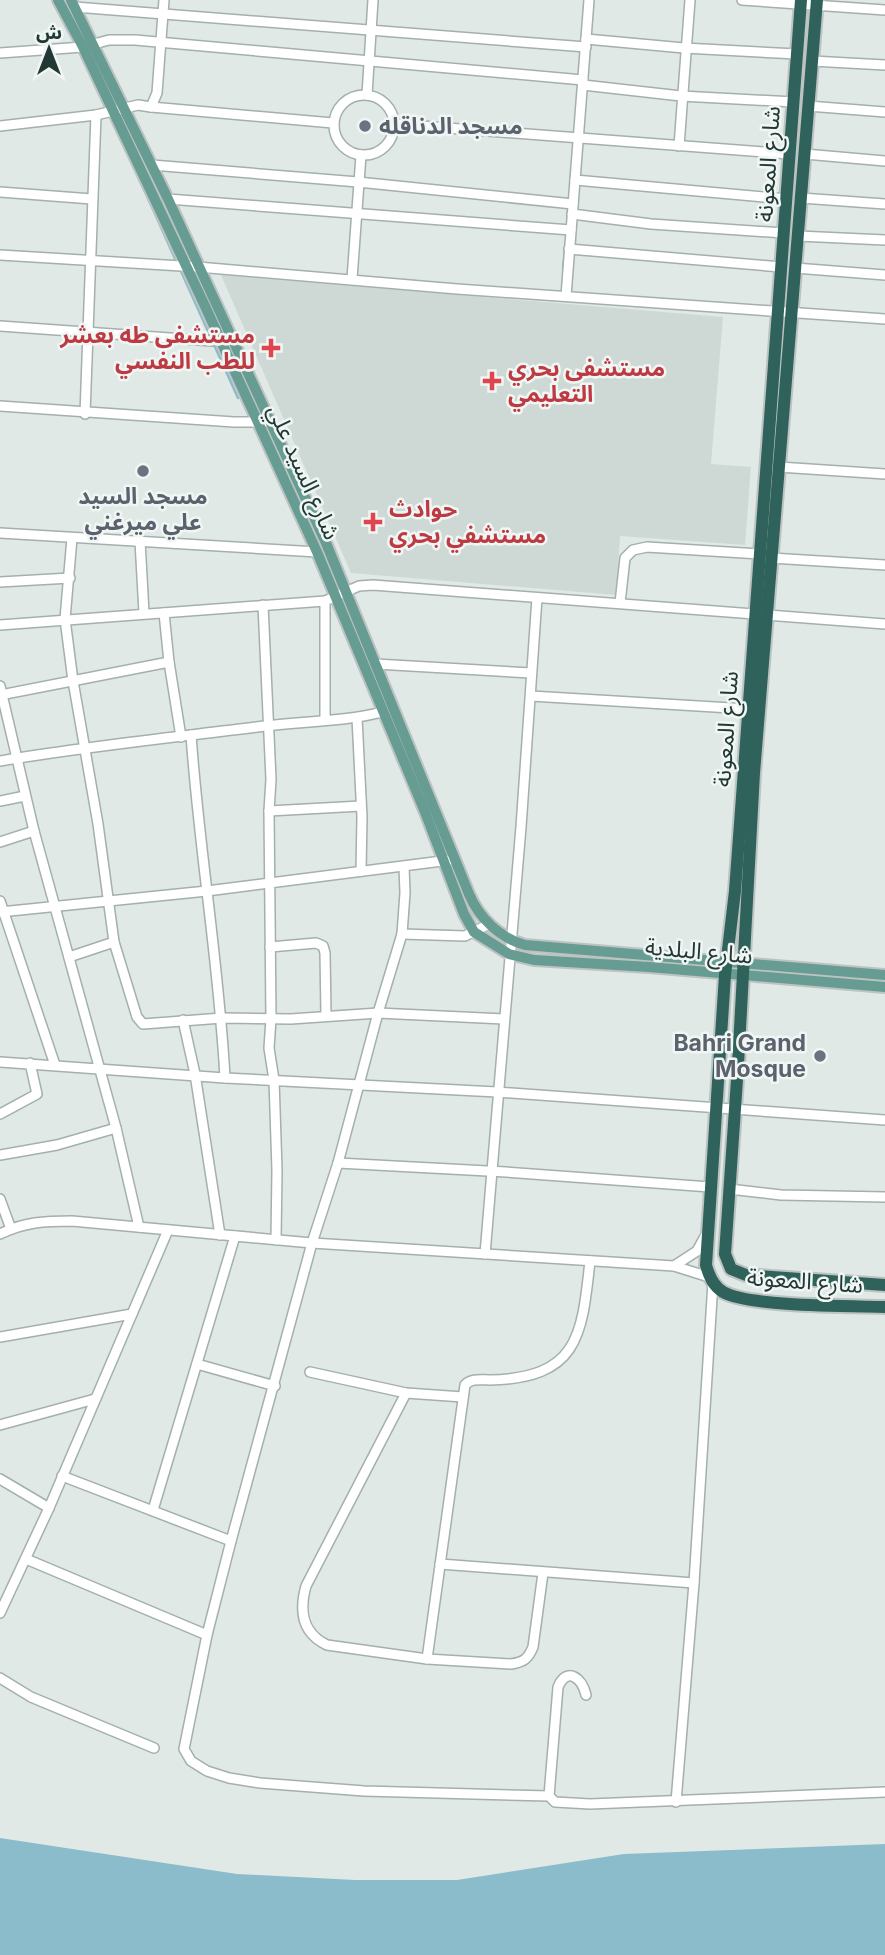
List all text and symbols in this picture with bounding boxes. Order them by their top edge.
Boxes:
north arrow [14,14,84,84]
text: ش [36,21,62,44]
street label: شارع المعونة [750,105,789,223]
place label: مسجد الدناقله [379,112,523,140]
marker: مسجد الدناقله [357,118,373,134]
place label: مستشفى طه بعشر للطب النفسي [59,321,255,379]
marker: مستشفى طه بعشر للطب النفسي [261,338,281,358]
place label: مستشفى بحري التعليمي [508,354,665,412]
marker: مستشفى بحري التعليمي [482,371,502,391]
street label: شارع السيد علي [259,400,346,545]
marker: مسجد السيد علي ميرغني [135,463,151,479]
place label: مسجد السيد علي ميرغني [78,482,208,540]
place label: حوادث مستشفي بحري [389,495,546,553]
marker: حوادث مستشفي بحري [363,512,383,532]
street label: شارع المعونة [708,670,747,788]
street label: شارع البلدية [644,932,754,973]
place label: Bahri Grand Mosque [673,1029,806,1083]
marker: Bahri Grand Mosque [812,1048,828,1064]
street label: شارع المعونة [746,1263,864,1302]

